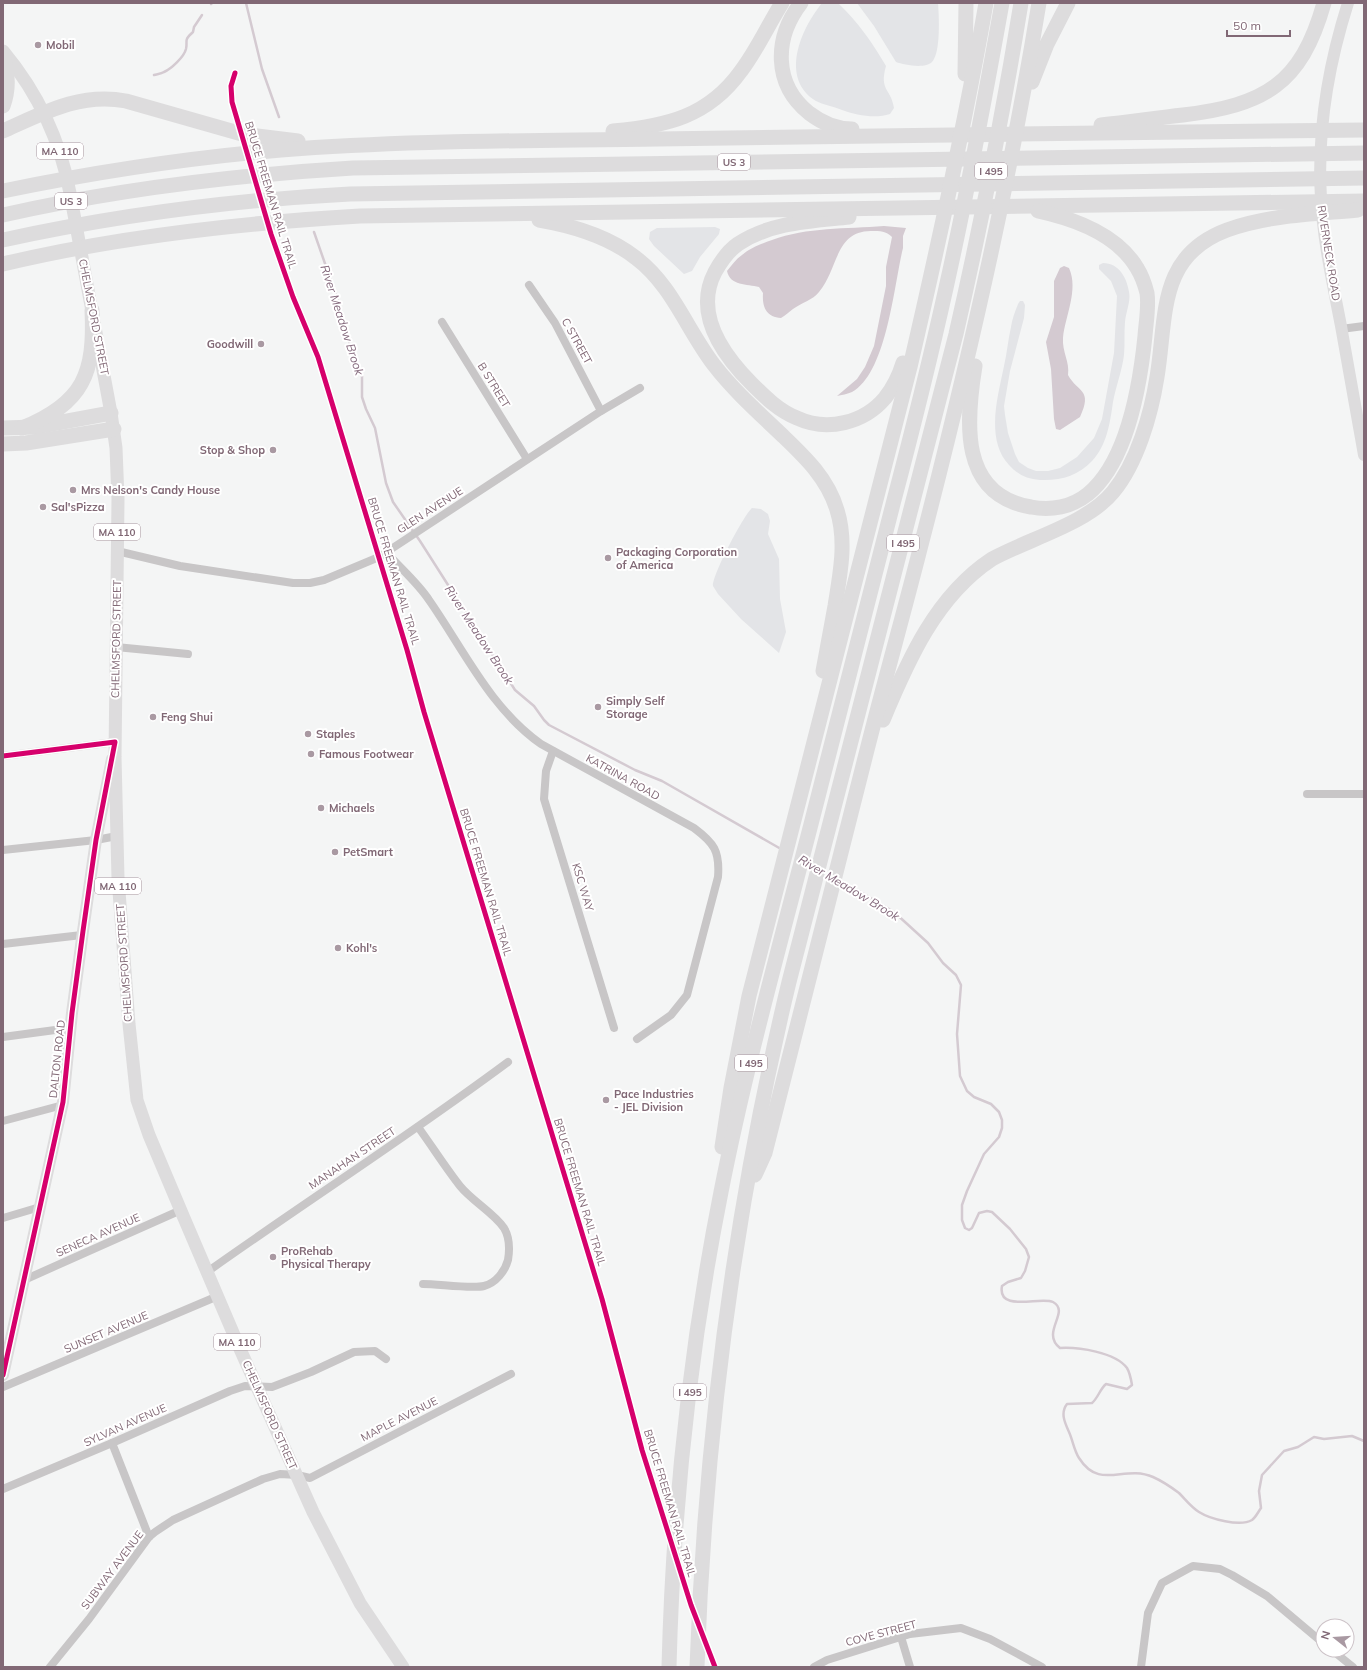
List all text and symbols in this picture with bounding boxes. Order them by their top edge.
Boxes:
scale bar [1227,12,1290,38]
text: 50 m [1233,18,1261,33]
place label: Mobil [46,38,75,52]
marker: Mobil [33,40,43,50]
street label: BRUCE FREEMAN RAIL TRAIL [242,119,300,271]
road number: MA 110 [37,143,83,159]
road number: US 3 [718,154,750,170]
road number: I 495 [975,163,1007,179]
road number: US 3 [55,193,87,209]
street label: RIVERNECK ROAD [1315,204,1343,302]
street label: CHELMSFORD STREET [76,258,112,377]
water label: River Meadow Brook [318,263,368,378]
street label: C STREET [559,315,596,367]
place label: Goodwill [207,337,253,351]
marker: Goodwill [256,339,266,349]
street label: B STREET [475,360,514,411]
place label: Stop & Shop [200,443,265,457]
marker: Stop & Shop [268,445,278,455]
place label: Mrs Nelson's Candy House [81,483,220,497]
street label: GLEN AVENUE [394,483,466,537]
marker: Mrs Nelson's Candy House [68,485,78,495]
street label: BRUCE FREEMAN RAIL TRAIL [365,495,423,647]
place label: Sal'sPizza [51,500,105,514]
marker: Sal'sPizza [38,502,48,512]
road number: MA 110 [94,524,140,540]
road number: I 495 [887,535,919,551]
place label: Packaging Corporation of America [616,545,737,572]
marker: Packaging Corporation of America [603,553,613,563]
street label: CHELMSFORD STREET [108,579,124,698]
water label: River Meadow Brook [442,582,518,688]
place label: Simply Self Storage [606,694,666,721]
marker: Simply Self Storage [593,702,603,712]
place label: Feng Shui [161,710,213,724]
marker: Feng Shui [148,712,158,722]
place label: Staples [316,727,356,741]
marker: Staples [303,729,313,739]
place label: Famous Footwear [319,747,414,761]
marker: Famous Footwear [306,749,316,759]
street label: KATRINA ROAD [584,751,662,803]
place label: Michaels [329,801,375,815]
marker: Michaels [316,803,326,813]
street label: BRUCE FREEMAN RAIL TRAIL [457,806,515,958]
place label: PetSmart [343,845,393,859]
marker: PetSmart [330,847,340,857]
water label: River Meadow Brook [796,851,903,924]
street label: KSC WAY [569,861,597,913]
road number: MA 110 [95,878,141,894]
street label: CHELMSFORD STREET [113,903,135,1022]
place label: Kohl's [346,941,378,955]
marker: Kohl's [333,943,343,953]
street label: DALTON ROAD [46,1019,68,1099]
road number: I 495 [735,1055,767,1071]
place label: Pace Industries - JEL Division [614,1087,694,1114]
marker: Pace Industries - JEL Division [601,1095,611,1105]
street label: BRUCE FREEMAN RAIL TRAIL [551,1116,609,1268]
street label: MANAHAN STREET [306,1124,398,1192]
street label: SENECA AVENUE [54,1210,142,1260]
place label: ProRehab Physical Therapy [281,1244,371,1271]
marker: ProRehab Physical Therapy [268,1252,278,1262]
street label: SUNSET AVENUE [62,1308,150,1356]
road number: MA 110 [214,1334,260,1350]
street label: CHELMSFORD STREET [240,1358,301,1472]
road number: I 495 [674,1384,706,1400]
street label: MAPLE AVENUE [358,1394,440,1444]
street label: SYLVAN AVENUE [81,1400,169,1450]
street label: BRUCE FREEMAN RAIL TRAIL [641,1427,699,1579]
street label: SUBWAY AVENUE [78,1528,146,1612]
street label: COVE STREET [844,1617,918,1649]
north arrow [1315,1618,1355,1658]
text: N [1318,1629,1333,1641]

